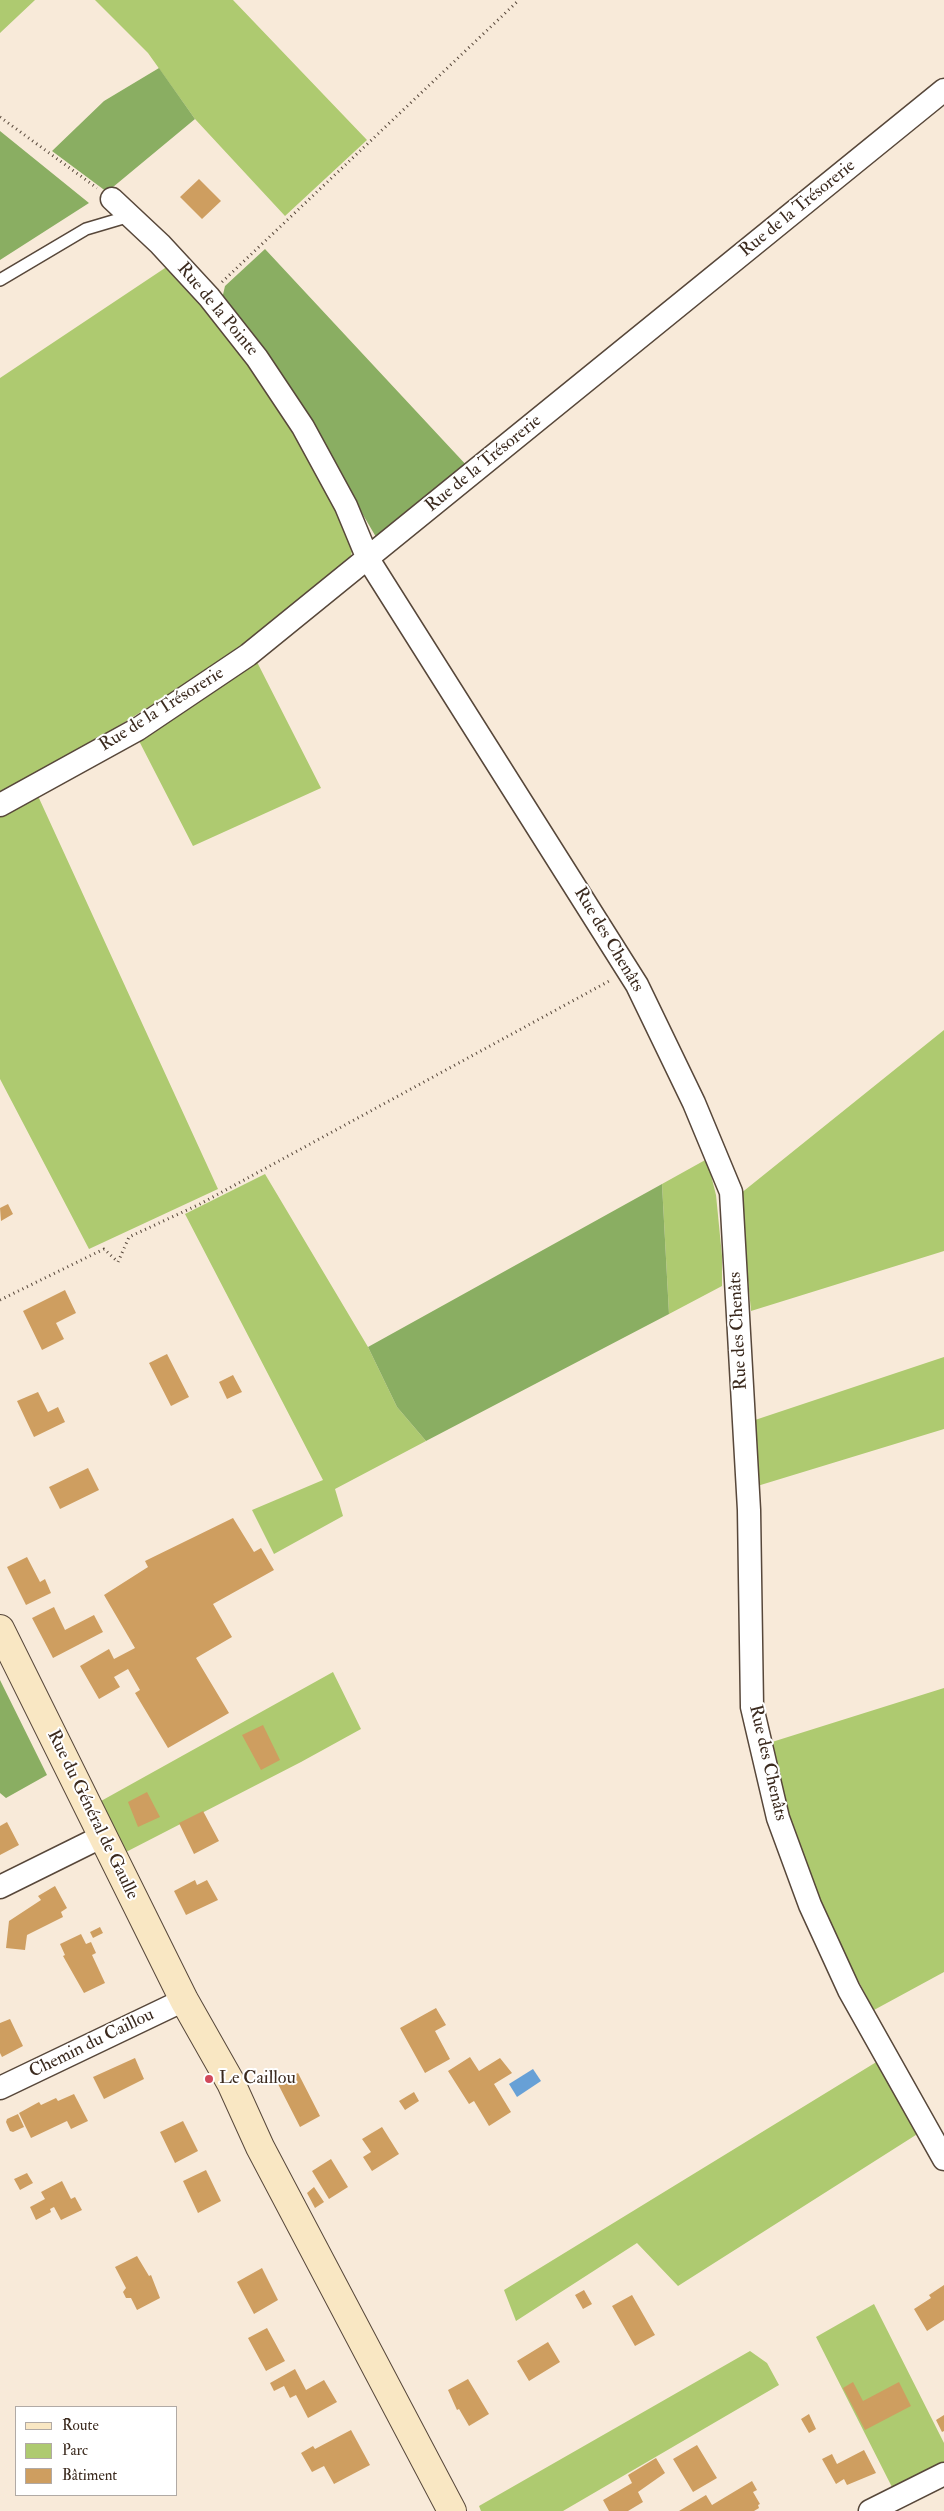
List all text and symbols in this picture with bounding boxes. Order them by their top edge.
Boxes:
street label: Rue de la Trésorerie [736,156,860,262]
street label: Rue de la Pointe [172,259,262,361]
street label: Rue de la Trésorerie [422,411,546,517]
street label: Rue de la Trésorerie [96,663,228,757]
street label: Rue des Chenâts [568,884,648,996]
street label: Rue des Chenâts [725,1271,753,1391]
street label: Rue des Chenâts [743,1703,791,1823]
street label: Rue du Général de Gaulle [42,1727,142,1903]
street label: Chemin du Caillou [26,2004,158,2084]
place label: Le Caillou [219,2068,296,2090]
marker: Le Caillou [203,2073,215,2085]
legend [15,2406,178,2496]
text: Route [62,2416,99,2435]
text: Parc [62,2441,88,2460]
text: Bâtiment [62,2466,117,2485]

